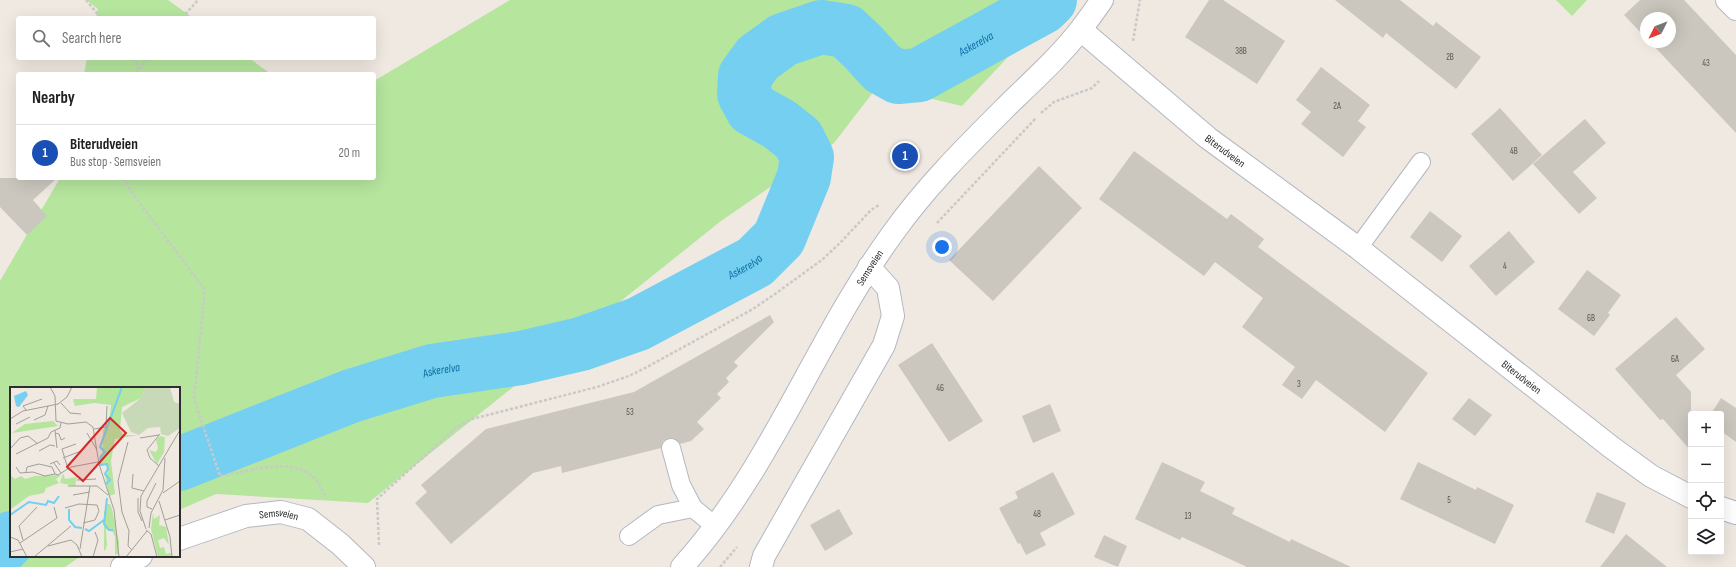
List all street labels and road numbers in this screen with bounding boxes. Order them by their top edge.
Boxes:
street label: Biterudveien [1202,131,1248,170]
street label: Semsveien [853,247,886,288]
street label: Biterudveien [1499,357,1544,397]
street label: Semsveien [258,505,300,523]

